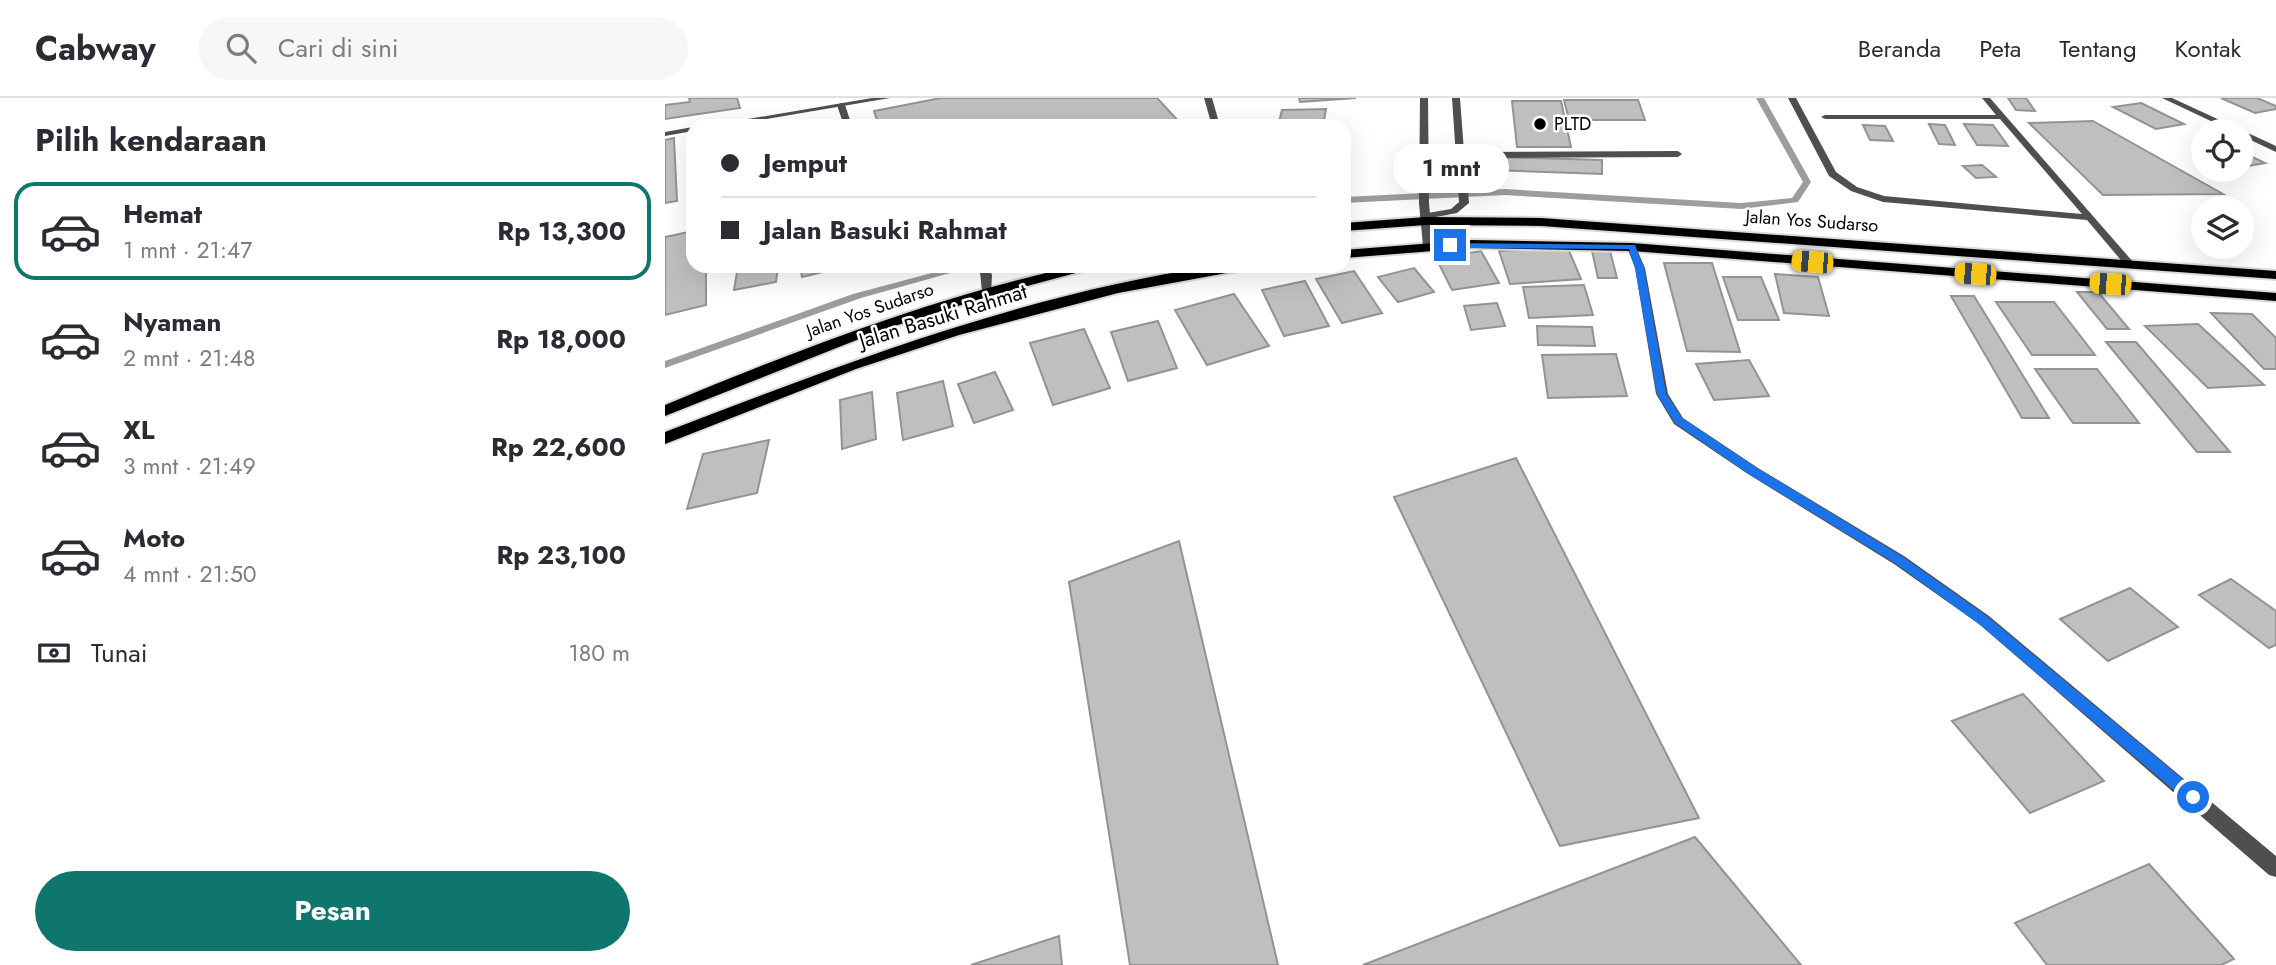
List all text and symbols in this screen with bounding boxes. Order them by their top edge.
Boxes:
search box [198,17,688,80]
text: Cabway [35,25,156,72]
icon: search [222,29,260,67]
text: Cari di sini [278,29,399,67]
text: Beranda [1858,31,1941,66]
text: Peta [1979,31,2021,66]
text: Tentang [2059,31,2137,66]
text: Kontak [2175,31,2241,66]
place label: PLTD [1554,111,1591,137]
marker: PLTD [1532,116,1548,132]
text: Pilih kendaraan [35,117,267,163]
map controls [2191,119,2254,259]
button: locate [2191,119,2254,182]
text: Jemput [763,144,847,182]
callout: 1 mnt [1392,144,1508,192]
text: 1 mnt [1422,151,1480,185]
text: Hemat [123,195,202,233]
button: layers [2191,196,2254,259]
icon: car [39,200,102,263]
street label: Jalan Yos Sudarso [1743,203,1879,239]
text: Jalan Basuki Rahmat [763,211,1007,249]
text: Rp 13,300 [497,212,626,250]
route end [1434,229,1466,261]
text: 1 mnt · 21:47 [123,233,252,267]
car [1791,250,1834,274]
car [1954,262,1997,286]
car [2089,272,2132,296]
street label: Jalan Yos Sudarso [801,276,937,345]
street label: Jalan Basuki Rahmat [852,276,1031,357]
text: Nyaman [123,303,222,341]
icon: car [39,308,102,371]
text: Rp 18,000 [496,320,626,358]
text: 2 mnt · 21:48 [123,341,256,375]
text: XL [123,411,155,449]
icon: car [39,416,102,479]
text: Rp 22,600 [491,428,626,466]
text: 3 mnt · 21:49 [123,449,256,483]
text: Moto [123,519,185,557]
icon: car [39,524,102,587]
text: Rp 23,100 [496,536,626,574]
text: 4 mnt · 21:50 [123,557,257,591]
icon: cash [35,634,73,672]
text: Tunai [91,634,148,672]
text: 180 m [568,636,630,670]
route start [2177,781,2209,813]
button: Pesan [35,871,630,951]

